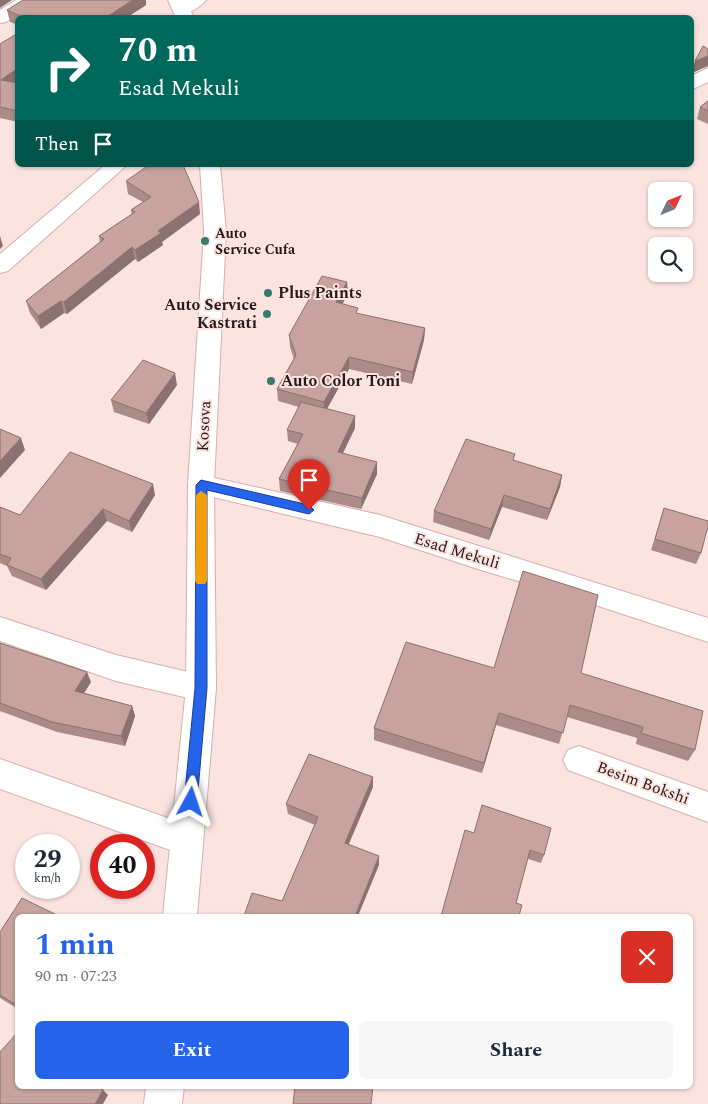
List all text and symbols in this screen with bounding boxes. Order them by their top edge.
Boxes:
text: 70 m [118,24,198,77]
icon: right [35,35,100,100]
text: Esad Mekuli [118,72,240,105]
text: Then [35,130,79,159]
icon: arrive [89,130,117,158]
north arrow [648,182,692,228]
map controls [648,182,693,282]
place label: Auto Service Cufa [215,223,296,260]
marker: Auto Service Cufa [199,235,211,247]
button: search [648,237,693,282]
place label: Plus Paints [278,281,362,305]
marker: Plus Paints [262,287,274,299]
place label: Auto Service Kastrati [164,293,257,335]
marker: Auto Service Kastrati [261,308,273,320]
place label: Auto Color Toni [281,369,400,393]
marker: Auto Color Toni [265,375,277,387]
street label: Kosova [191,400,217,452]
pin [288,459,330,510]
icon: arrive [295,466,323,494]
street label: Esad Mekuli [411,527,503,575]
street label: Besim Bokshi [593,755,693,811]
position arrow [164,775,216,827]
speed limit sign: 40 [90,834,155,899]
text: 29 [33,841,62,879]
text: km/h [34,869,61,888]
text: 1 min [35,922,115,968]
button: close [621,931,673,983]
text: 90 m · 07:23 [35,964,117,988]
button: Exit [35,1021,349,1079]
button: Share [359,1021,673,1079]

